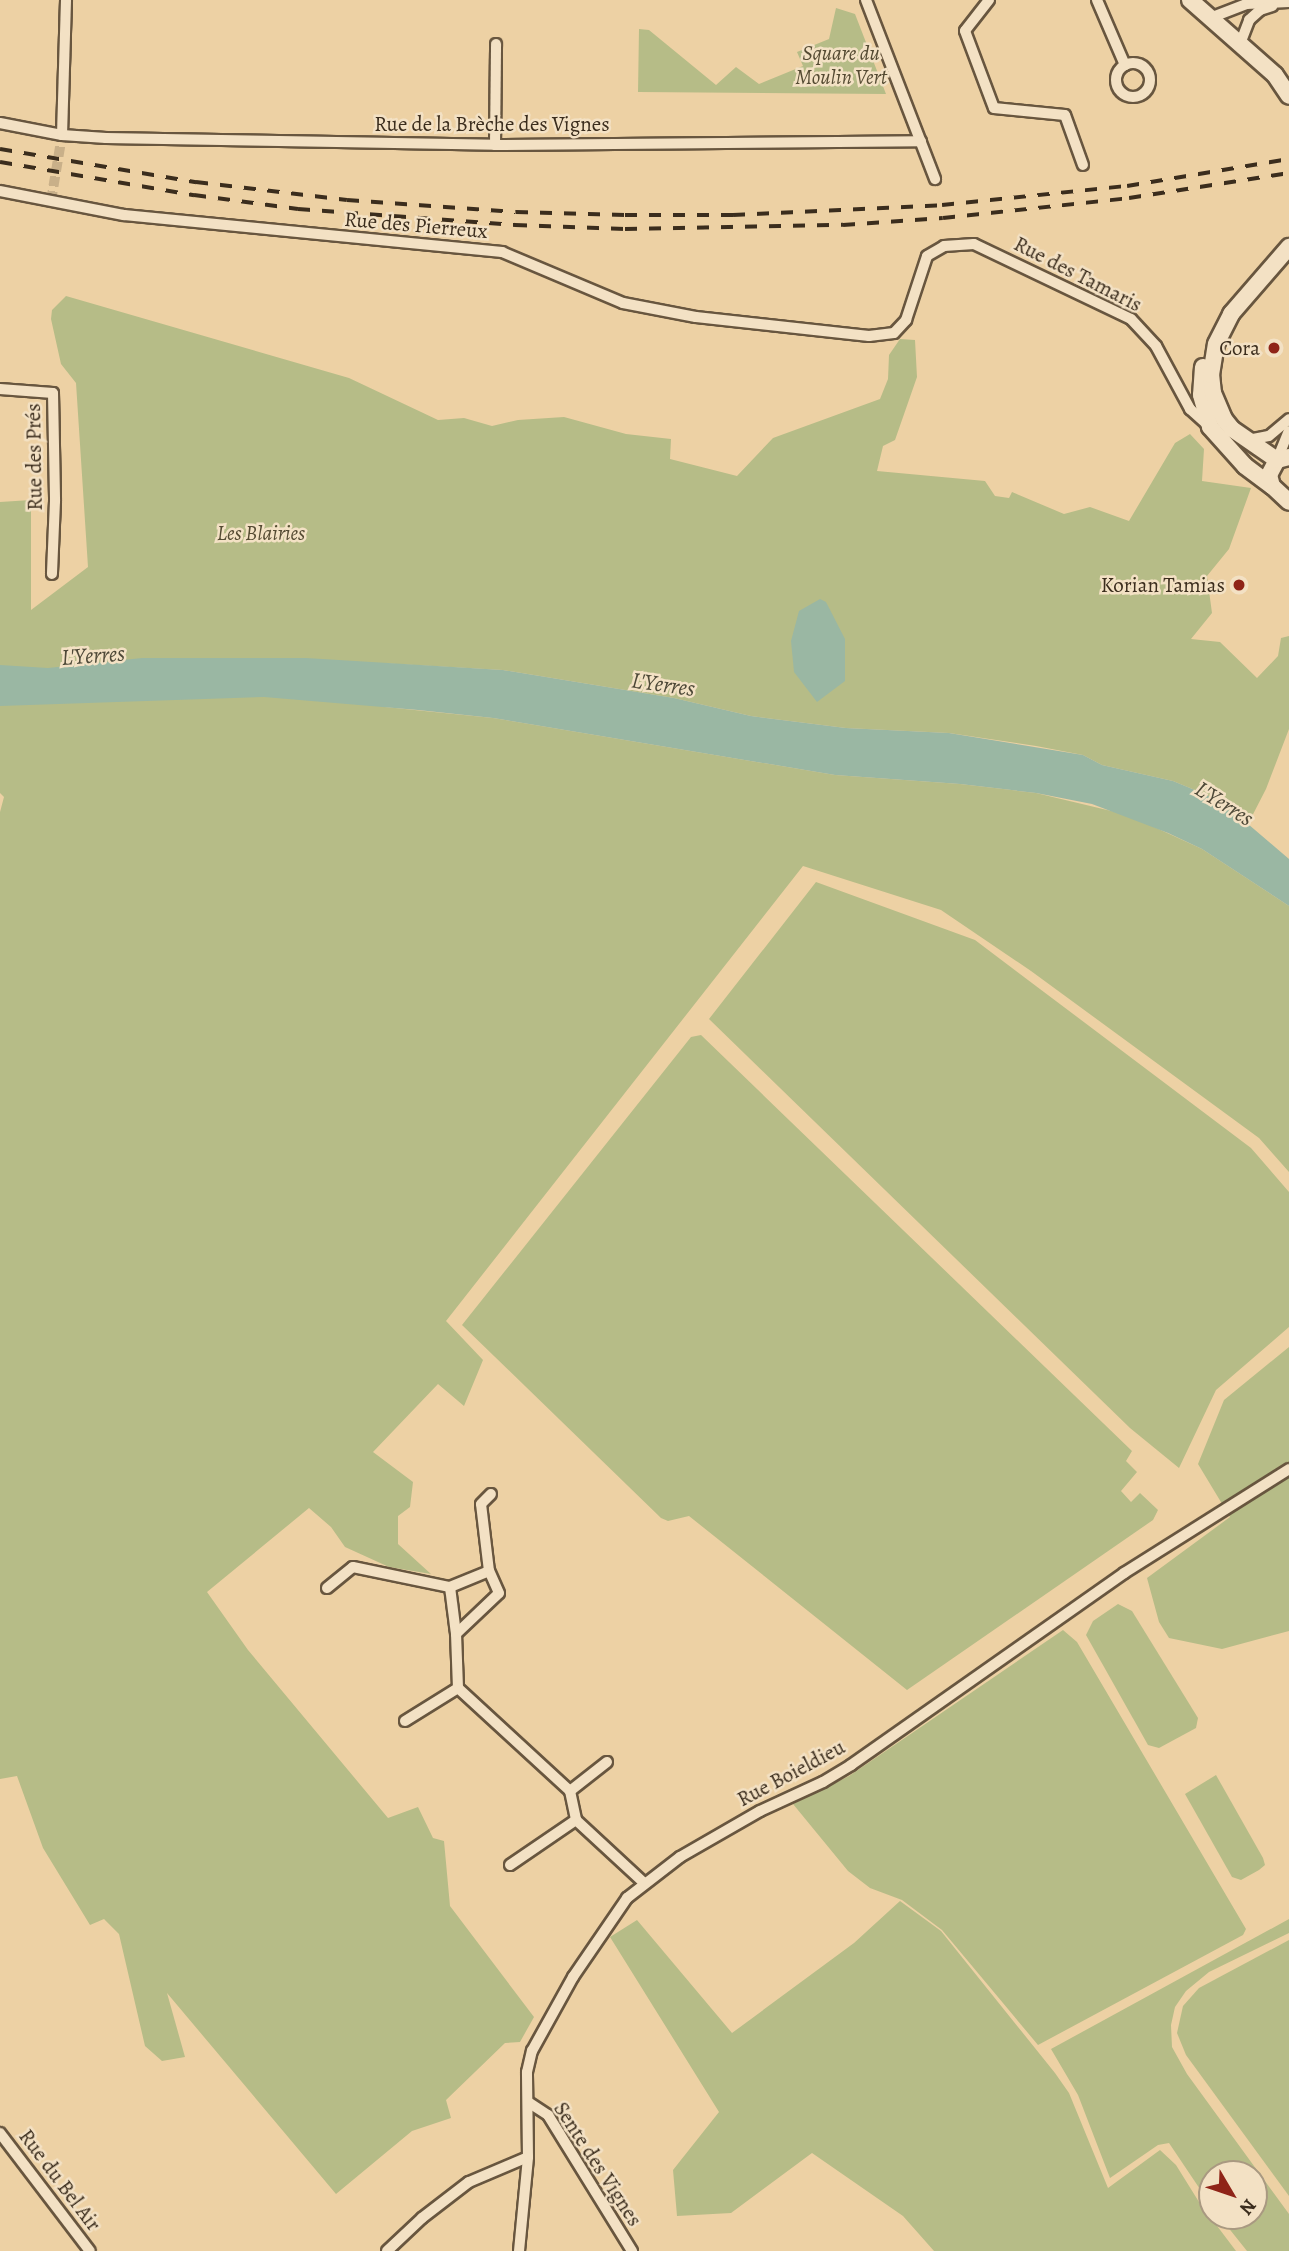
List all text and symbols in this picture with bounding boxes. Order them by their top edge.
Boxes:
park label: Square du Moulin Vert [795,40,887,90]
street label: Rue de la Brèche des Vignes [374,111,610,137]
street label: Rue des Pierreux [343,206,489,244]
street label: Rue des Tamaris [1010,231,1146,317]
place label: Cora [1219,335,1260,361]
marker: Cora [1266,340,1282,356]
street label: Rue des Prés [20,403,48,511]
park label: Les Blairies [217,520,305,546]
place label: Korian Tamias [1101,572,1225,598]
marker: Korian Tamias [1231,577,1247,593]
water label: L'Yerres [60,640,126,672]
water label: L'Yerres [630,667,696,703]
water label: L'Yerres [1190,775,1258,833]
street label: Rue Boieldieu [733,1734,849,1812]
street label: Sente des Vignes [548,2097,648,2231]
street label: Rue du Bel Air [14,2124,106,2236]
north arrow [1198,2160,1268,2230]
text: N [1233,2193,1262,2221]

